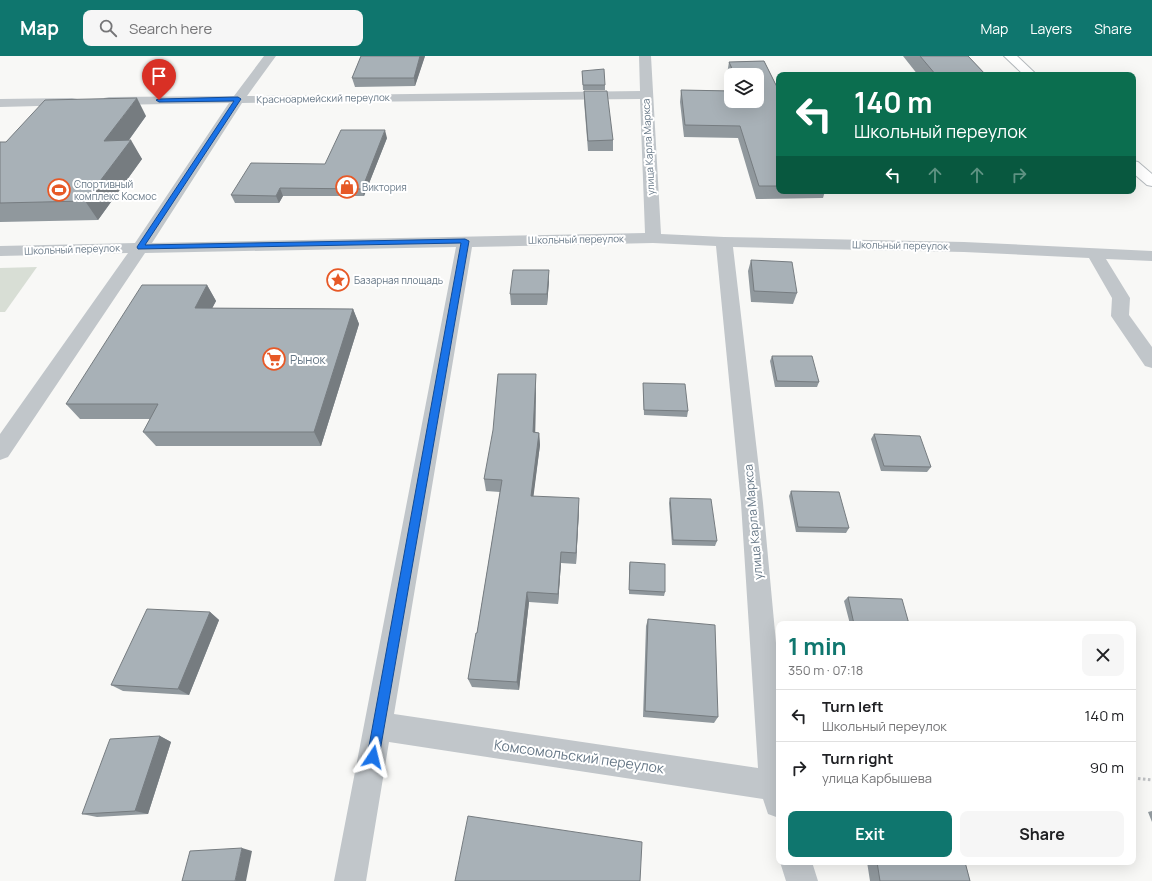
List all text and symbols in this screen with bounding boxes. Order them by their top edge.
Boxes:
search box [83,10,363,46]
text: Map [20,15,59,41]
icon: search [97,17,119,39]
text: Search here [129,18,212,39]
text: Map [980,19,1008,38]
text: Layers [1030,19,1072,38]
text: Share [1094,19,1132,38]
pin [142,59,176,100]
icon: arrive [148,65,170,87]
map controls [724,68,764,108]
button: layers [724,68,764,108]
text: 140 m [854,83,933,121]
icon: left [788,88,840,140]
street label: Красноармейский переулок [256,90,391,106]
street label: улица Карла Маркса [638,98,658,196]
text: Школьный переулок [854,119,1027,143]
icon: left [882,164,904,186]
icon: ahead [924,164,946,186]
icon: ahead [966,164,988,186]
icon: right [1008,164,1030,186]
shop icon: Виктория [334,174,360,200]
sports icon: Спортивный комплекс Космос [46,177,72,203]
place label: Спортивный комплекс Космос [74,177,157,203]
place label: Виктория [362,180,407,194]
street label: Школьный переулок [528,231,625,247]
street label: Школьный переулок [852,237,949,253]
street label: Школьный переулок [24,240,121,258]
place icon: Базарная площадь [325,267,351,293]
place label: Базарная площадь [354,273,443,287]
supermarket icon: Рынок [261,346,287,372]
place label: Рынок [290,351,326,368]
street label: улица Карла Маркса [739,463,767,581]
text: 1 min [788,629,847,662]
button: close [1082,634,1124,676]
text: 350 m · 07:18 [788,661,863,679]
text: Turn left [822,696,884,717]
icon: left [788,705,810,727]
text: 140 m [1084,705,1124,726]
text: Школьный переулок [822,717,947,735]
street label: Комсомольский переулок [493,735,666,777]
position arrow [352,736,394,778]
text: Turn right [822,748,893,769]
icon: right [788,757,810,779]
text: 90 m [1090,757,1124,778]
text: улица Карбышева [822,769,932,787]
button: Exit [788,811,952,857]
button: Share [960,811,1124,857]

